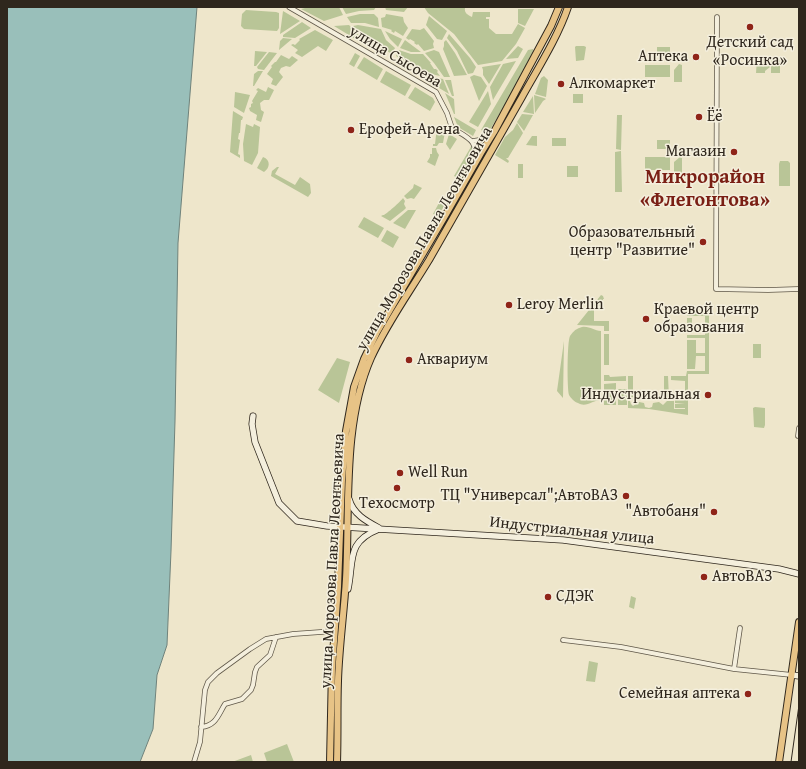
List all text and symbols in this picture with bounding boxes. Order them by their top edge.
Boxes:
street label: улица Сысоева [345,22,445,92]
marker: Детский сад «Росинка» [745,22,755,32]
place label: Детский сад «Росинка» [707,33,793,71]
place label: Аптека [638,47,688,67]
marker: Аптека [691,52,701,62]
place label: Алкомаркет [569,74,655,94]
marker: Алкомаркет [556,79,566,89]
place label: Ёё [707,107,723,127]
marker: Ёё [694,112,704,122]
place label: Ерофей-Арена [359,120,460,140]
street label: улица Морозова Павла Леонтьевича [353,124,497,354]
marker: Ерофей-Арена [346,125,356,135]
place label: Магазин [666,142,726,162]
marker: Магазин [729,147,739,157]
district label: Микрорайон «Флегонтова» [640,166,770,213]
place label: Образовательный центр "Развитие" [569,223,695,261]
marker: Образовательный центр "Развитие" [698,237,708,247]
place label: Leroy Merlin [517,295,604,315]
marker: Leroy Merlin [504,300,514,310]
place label: Краевой центр образования [654,300,759,338]
marker: Краевой центр образования [641,314,651,324]
place label: Аквариум [417,350,488,370]
marker: Аквариум [404,355,414,365]
place label: Индустриальная [581,385,700,405]
marker: Индустриальная [703,390,713,400]
street label: улица Морозова Павла Леонтьевича [317,433,349,689]
place label: Well Run [408,463,468,483]
marker: Well Run [395,468,405,478]
marker: Техосмотр [392,483,402,493]
place label: ТЦ "Универсал";АвтоВАЗ [441,486,618,506]
marker: ТЦ "Универсал";АвтоВАЗ [621,491,631,501]
place label: Техосмотр [359,494,435,514]
place label: "Автобаня" [625,502,706,522]
marker: "Автобаня" [709,507,719,517]
street label: Индустриальная улица [489,513,655,549]
place label: АвтоВАЗ [712,567,772,587]
marker: АвтоВАЗ [699,572,709,582]
place label: СДЭК [556,587,594,607]
marker: СДЭК [543,592,553,602]
place label: Семейная аптека [619,684,740,704]
marker: Семейная аптека [743,689,753,699]

